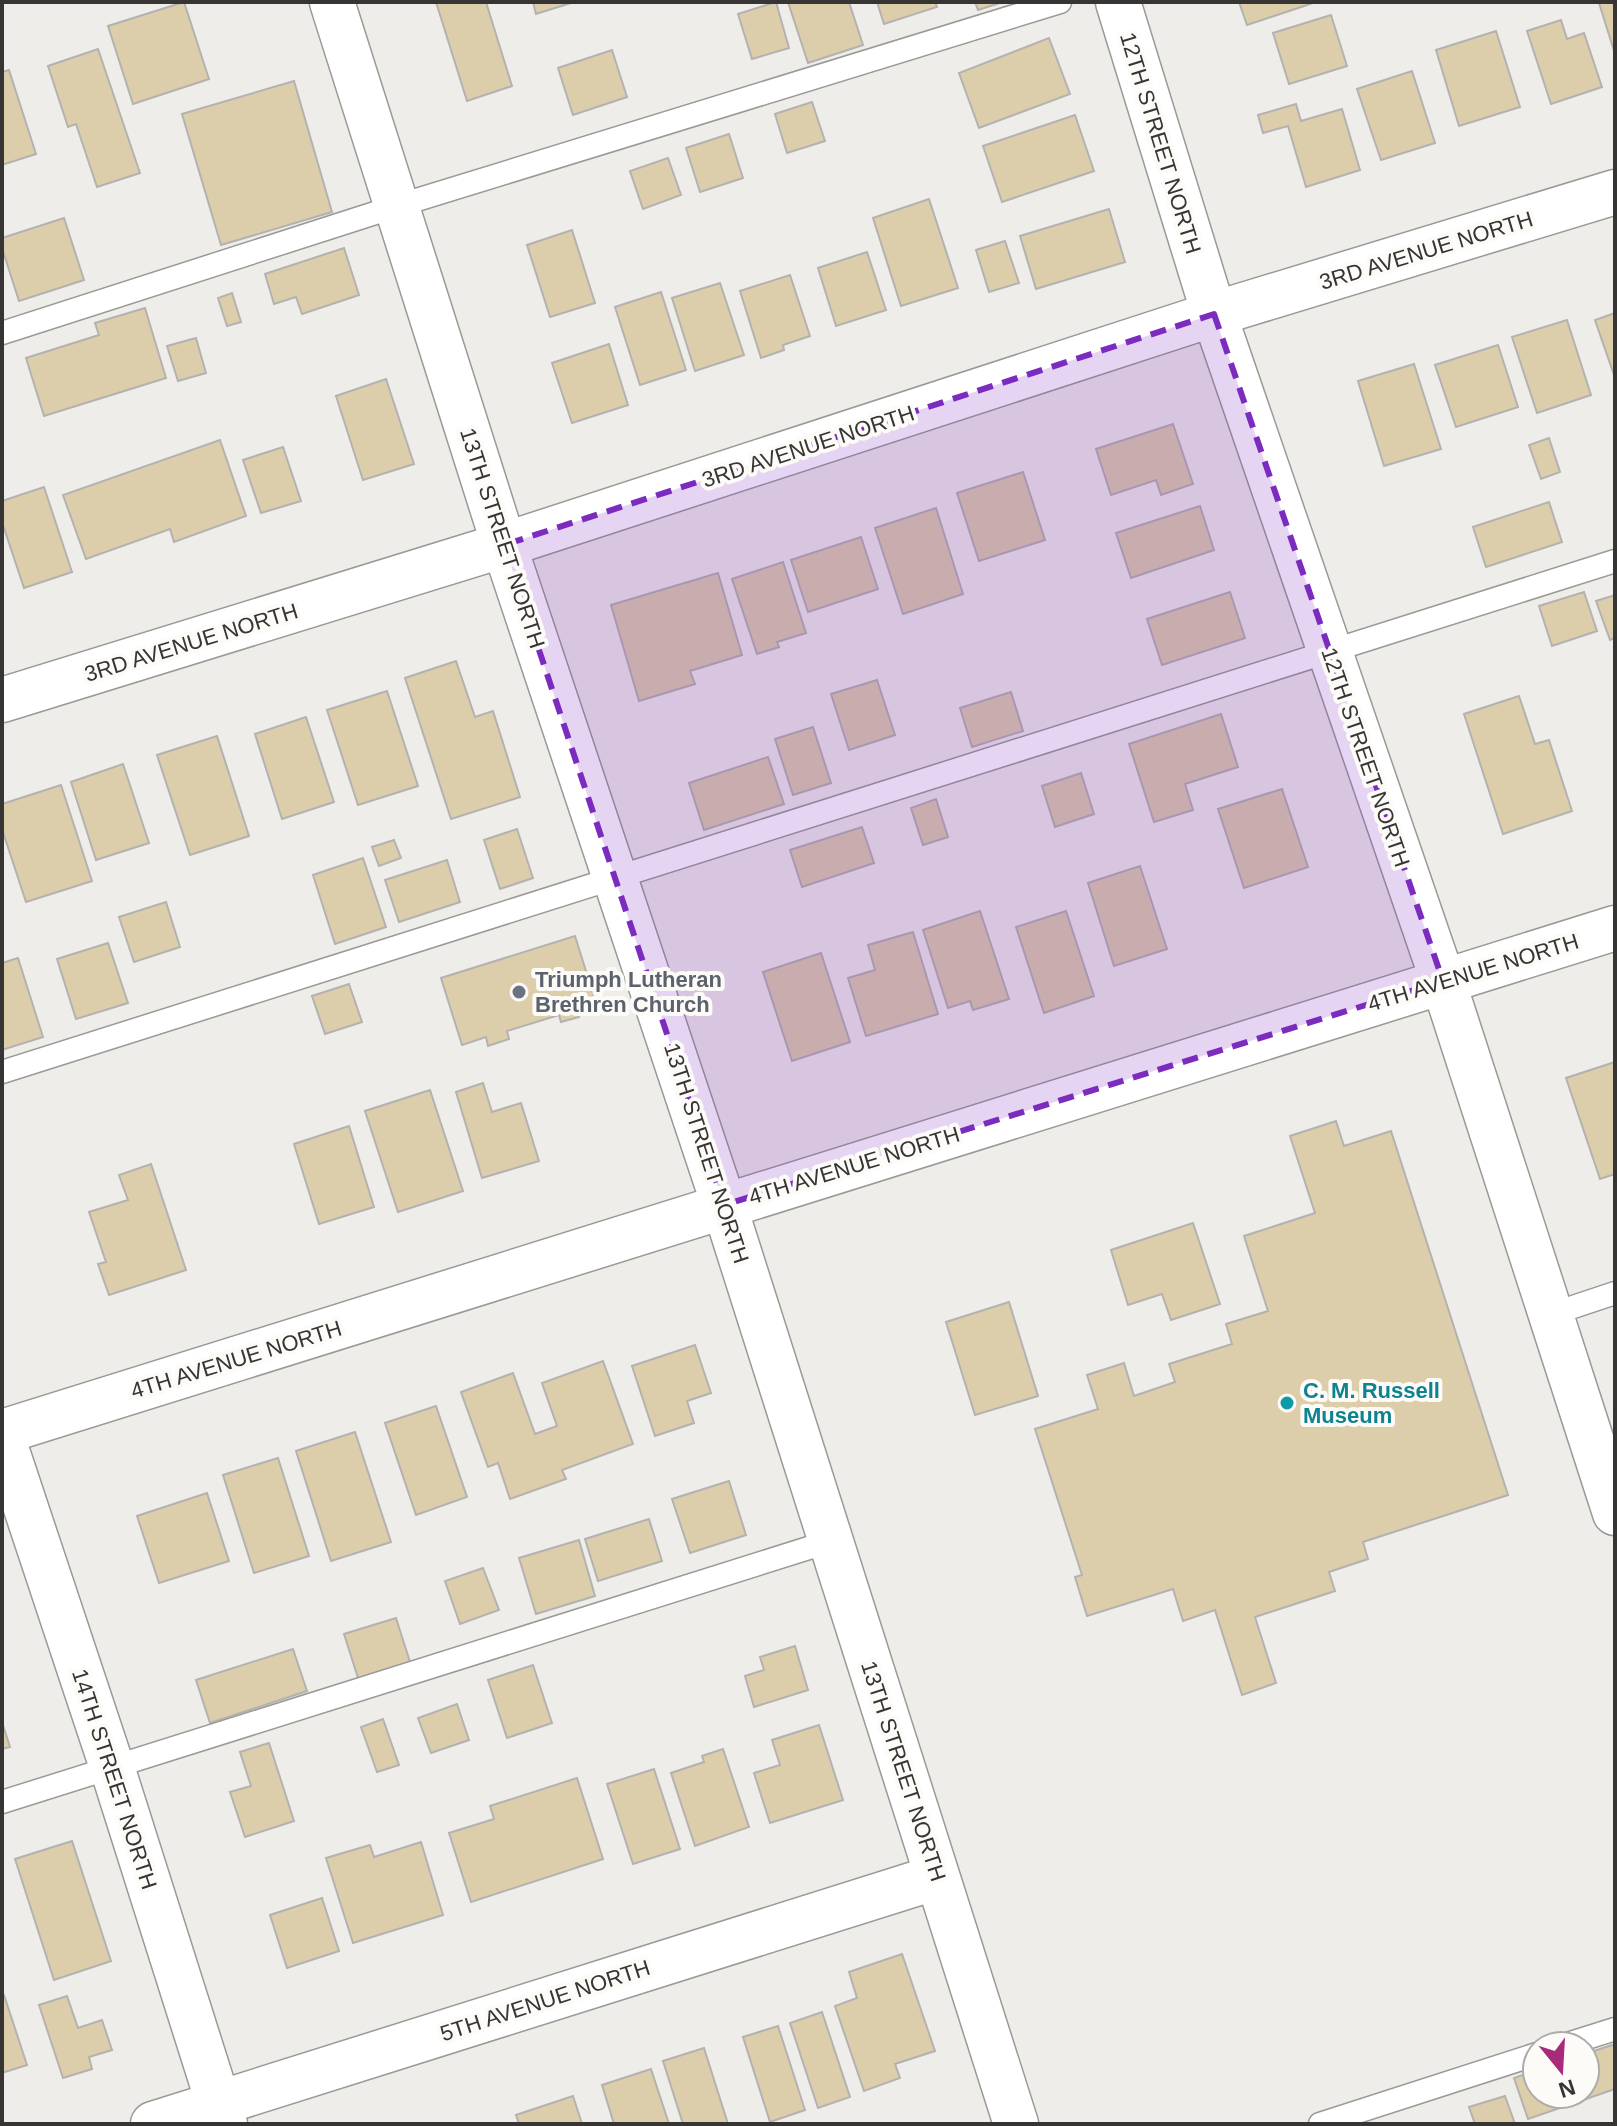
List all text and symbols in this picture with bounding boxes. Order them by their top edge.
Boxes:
street label: 12TH STREET NORTH [1115,29,1206,257]
street label: 3RD AVENUE NORTH [1316,206,1536,295]
street label: 3RD AVENUE NORTH [699,400,917,493]
street label: 13TH STREET NORTH [455,425,550,652]
street label: 3RD AVENUE NORTH [81,598,301,687]
street label: 12TH STREET NORTH [1316,644,1415,870]
street label: 4TH AVENUE NORTH [1365,928,1582,1016]
place label: Triumph Lutheran Brethren Church [535,967,722,1017]
marker: Triumph Lutheran Brethren Church [510,983,528,1001]
street label: 13TH STREET NORTH [659,1040,754,1267]
street label: 4TH AVENUE NORTH [746,1121,963,1209]
street label: 4TH AVENUE NORTH [128,1315,345,1403]
place label: C. M. Russell Museum [1303,1378,1440,1428]
marker: C. M. Russell Museum [1278,1394,1296,1412]
street label: 13TH STREET NORTH [856,1658,951,1885]
street label: 14TH STREET NORTH [67,1666,162,1893]
street label: 5TH AVENUE NORTH [437,1955,653,2046]
north arrow [1521,2030,1601,2110]
text: N [1556,2074,1578,2103]

